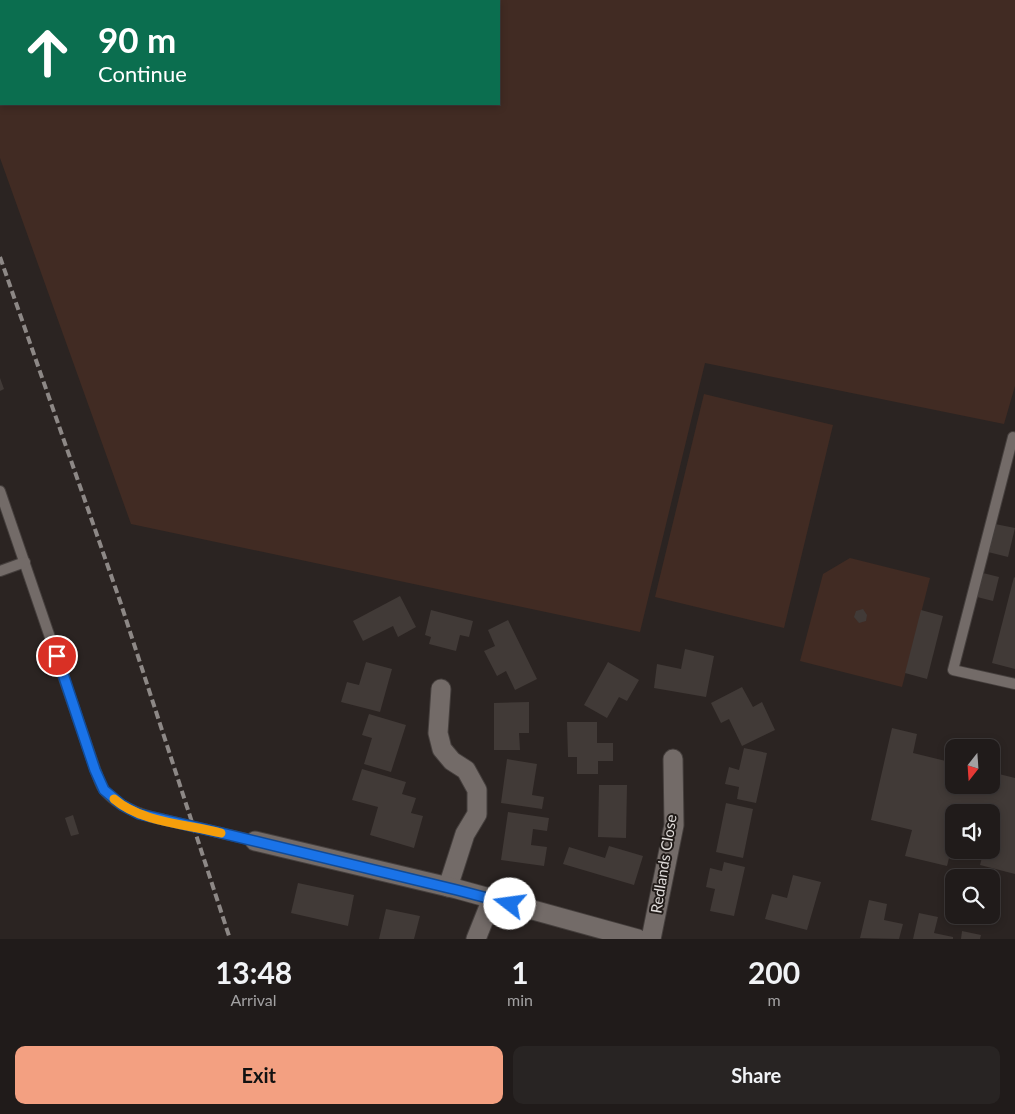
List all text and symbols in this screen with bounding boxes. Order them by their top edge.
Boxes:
text: 90 m [98,18,176,60]
icon: ahead [15,20,80,85]
text: Continue [98,60,187,87]
pin [36,635,78,677]
icon: arrive [43,642,71,670]
north arrow [945,739,1000,794]
map controls [945,739,1000,924]
button: sound [945,804,1000,859]
street label: Redlands Close [646,813,680,915]
button: search [945,869,1000,924]
position arrow [483,877,535,929]
text: 13:48 [215,954,292,990]
text: 1 [511,954,529,990]
text: 200 [748,954,800,990]
text: Arrival [230,990,277,1009]
text: min [507,990,533,1009]
text: m [767,990,781,1009]
button: Exit [15,1046,503,1104]
button: Share [513,1046,1000,1104]

